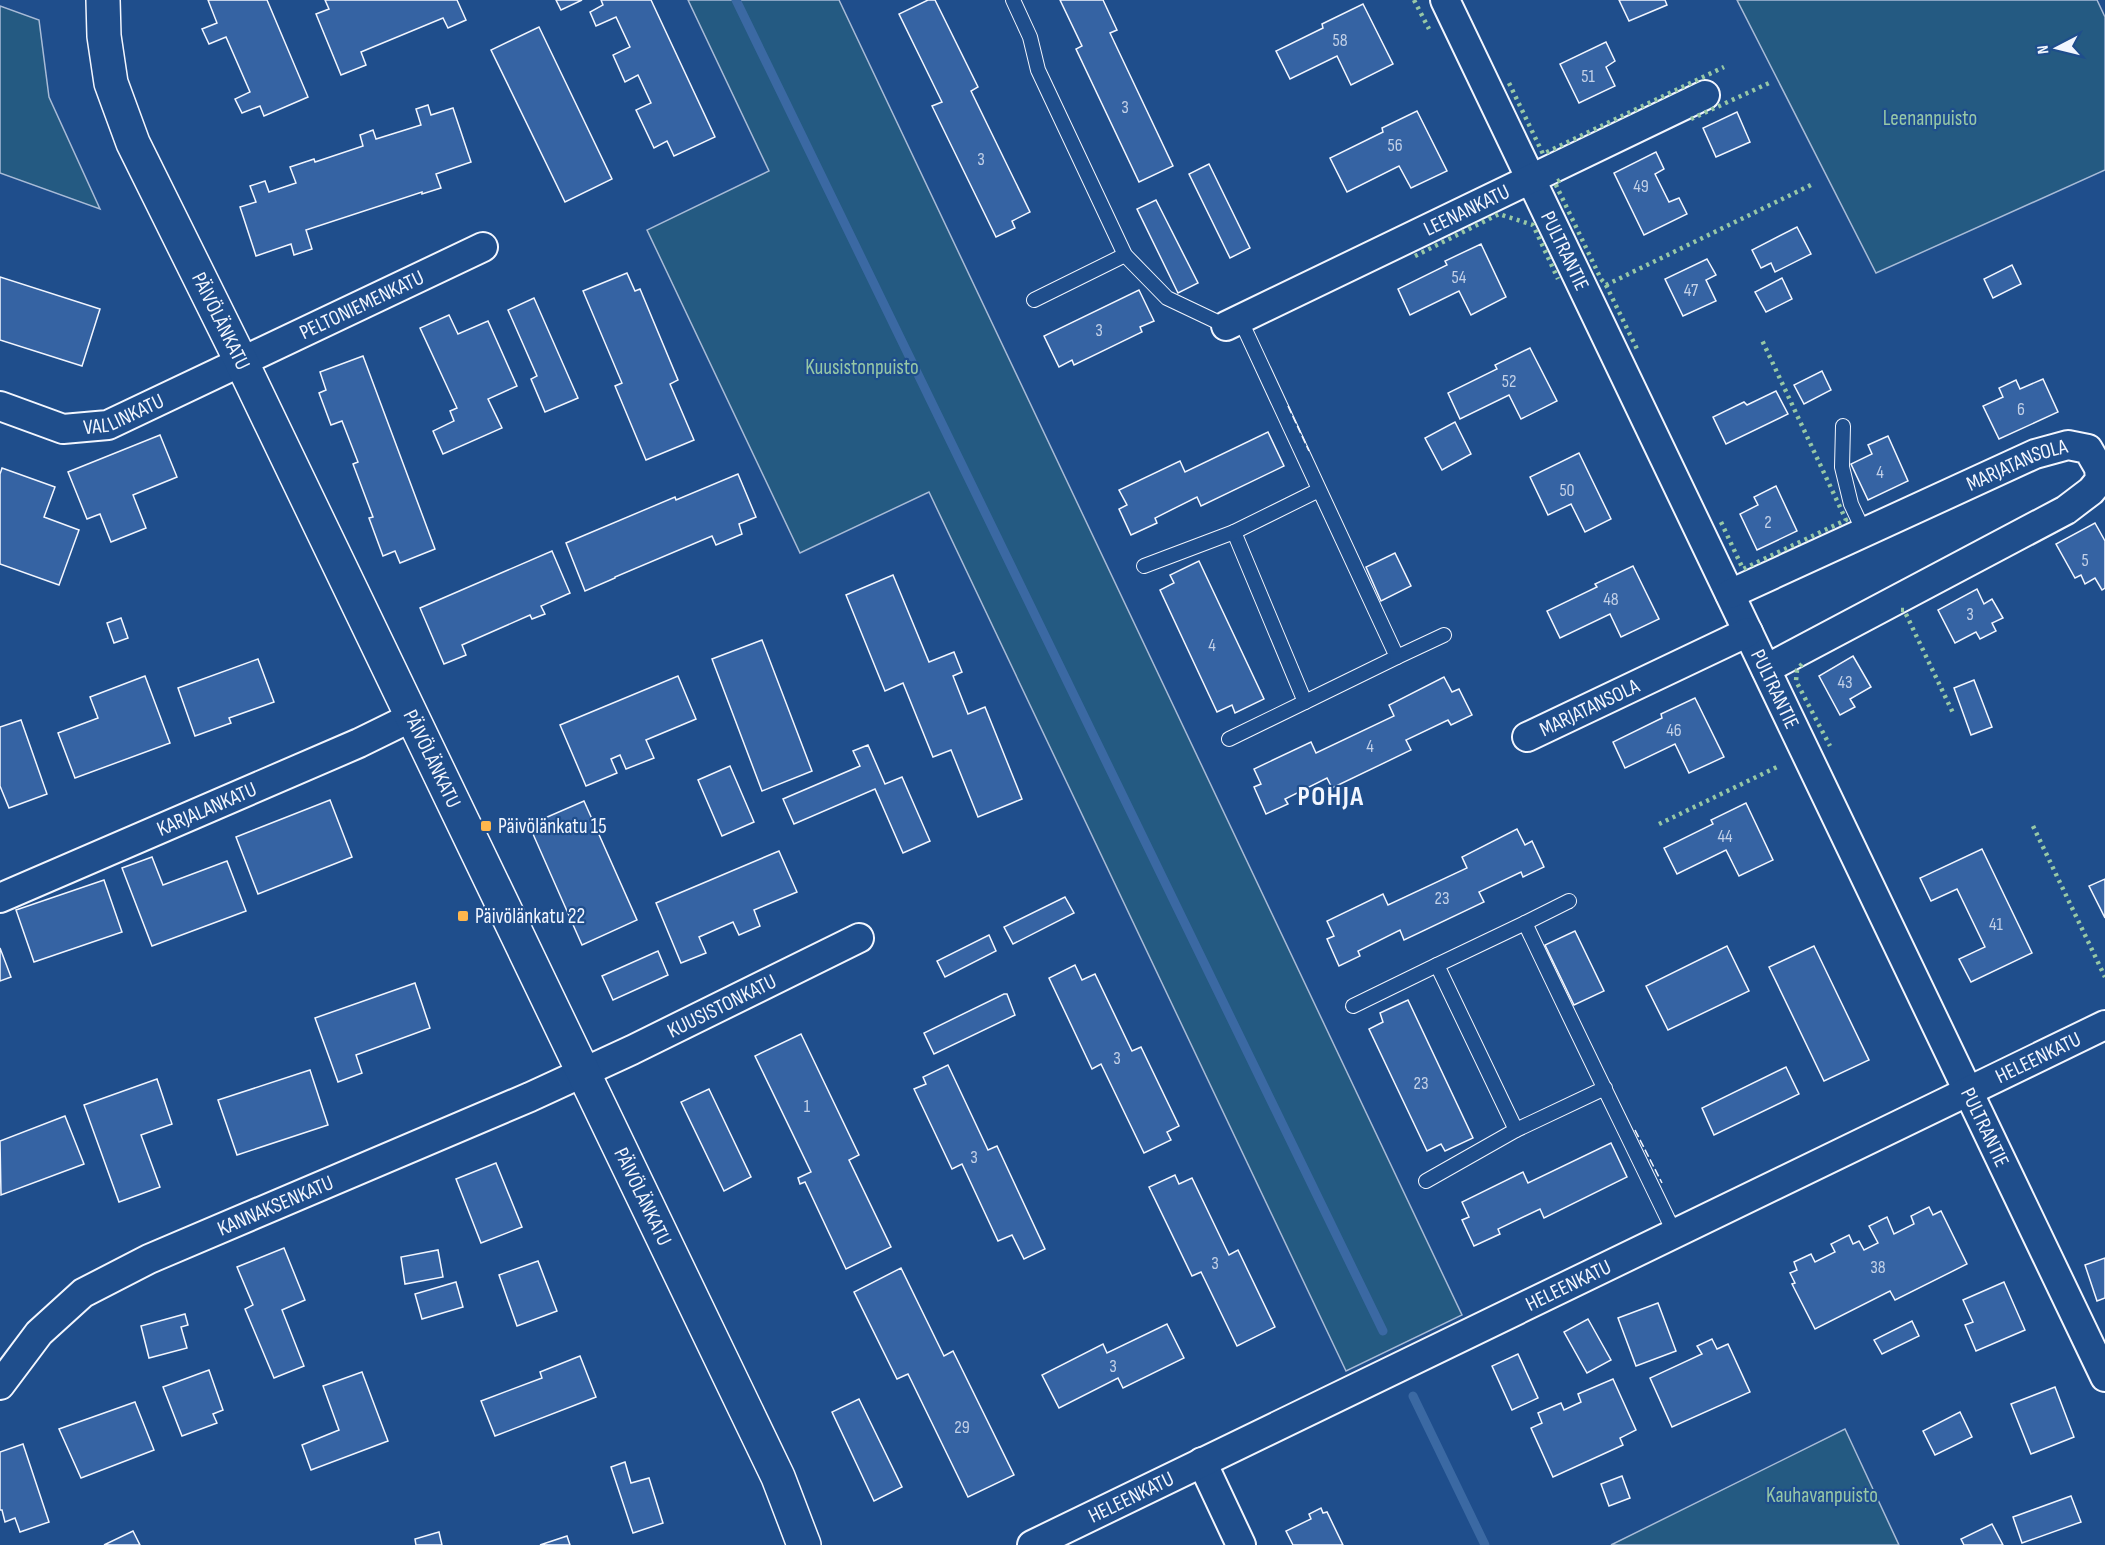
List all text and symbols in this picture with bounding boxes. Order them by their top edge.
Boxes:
north arrow [2027,18,2087,78]
house number: 58 [1332,30,1348,51]
text: N [2034,44,2054,55]
house number: 51 [1581,66,1595,87]
house number: 3 [1121,97,1129,118]
park label: Leenanpuisto [1883,106,1977,131]
house number: 56 [1387,135,1403,156]
house number: 3 [977,149,985,170]
house number: 49 [1633,176,1649,197]
street label: LEENANKATU [1420,179,1513,241]
street label: PULTRANTIE [1536,207,1595,294]
street label: PELTONIEMENKATU [295,264,428,345]
house number: 54 [1452,267,1467,288]
street label: PÄIVÖLÄNKATU [186,268,256,374]
house number: 47 [1684,280,1699,301]
house number: 3 [1095,320,1103,341]
park label: Kuusistonpuisto [805,355,919,380]
house number: 52 [1502,371,1516,392]
street label: VALLINKATU [82,388,168,440]
house number: 6 [2017,399,2025,420]
street label: MARJATANSOLA [1962,433,2071,496]
house number: 4 [1876,462,1884,483]
house number: 50 [1559,480,1575,501]
house number: 2 [1764,512,1772,533]
house number: 5 [2081,550,2089,571]
house number: 48 [1603,589,1619,610]
house number: 3 [1966,604,1974,625]
house number: 4 [1208,635,1216,656]
street label: PULTRANTIE [1746,645,1805,733]
house number: 43 [1837,672,1853,693]
street label: MARJATANSOLA [1535,673,1644,742]
street label: PÄIVÖLÄNKATU [398,706,467,812]
house number: 46 [1666,720,1682,741]
house number: 4 [1366,736,1374,757]
street label: KARJALANKATU [153,776,260,841]
district label: POHJA [1298,781,1365,813]
place label: Päivölänkatu 15 [498,814,607,839]
marker: Päivölänkatu 15 [479,819,493,833]
house number: 44 [1717,826,1733,847]
house number: 23 [1435,888,1450,909]
place label: Päivölänkatu 22 [475,904,585,929]
marker: Päivölänkatu 22 [456,909,470,923]
house number: 41 [1989,914,2004,935]
street label: KUUSISTONKATU [663,968,780,1043]
street label: HELEENKATU [1991,1026,2085,1089]
house number: 3 [1113,1048,1121,1069]
house number: 23 [1414,1073,1429,1094]
street label: PULTRANTIE [1956,1084,2015,1171]
house number: 1 [804,1096,811,1117]
street label: PÄIVÖLÄNKATU [609,1144,677,1250]
house number: 3 [970,1147,978,1168]
street label: KANNAKSENKATU [214,1170,337,1241]
house number: 3 [1211,1253,1219,1274]
street label: HELEENKATU [1522,1254,1615,1316]
house number: 38 [1870,1257,1886,1278]
house number: 3 [1109,1356,1117,1377]
house number: 29 [954,1417,970,1438]
street label: HELEENKATU [1084,1466,1178,1528]
park label: Kauhavanpuisto [1766,1483,1878,1508]

